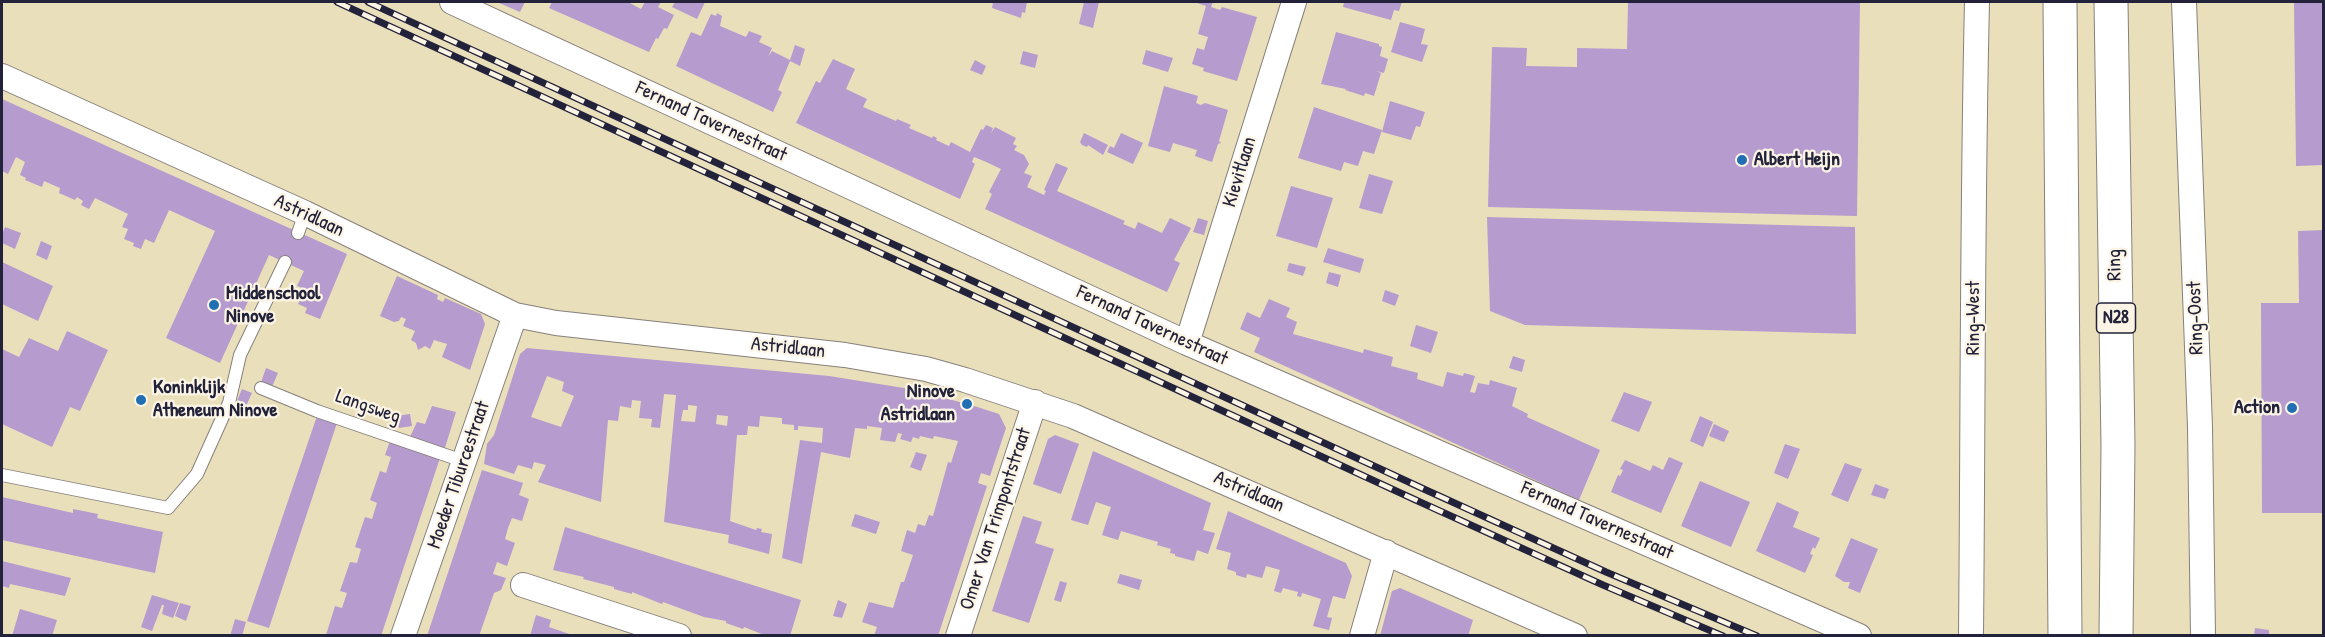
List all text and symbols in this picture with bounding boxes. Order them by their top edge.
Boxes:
street label: Fernand Tavernestraat [632,76,790,168]
street label: Kievitlaan [1218,134,1262,210]
place label: Albert Heijn [1754,148,1840,172]
marker: Albert Heijn [1735,153,1749,167]
street label: Astridlaan [270,189,348,243]
street label: Ring [2103,249,2127,281]
street label: Fernand Tavernestraat [1073,280,1231,372]
street label: Ring-West [1962,281,1986,355]
street label: Ring-Oost [2183,281,2209,355]
place label: Middenschool Ninove [226,282,320,329]
marker: Middenschool Ninove [207,298,221,312]
road number: N28 [2096,303,2136,333]
street label: Astridlaan [750,332,826,364]
place label: Koninklijk Atheneum Ninove [153,376,277,423]
place label: Ninove Astridlaan [881,380,955,427]
street label: Langsweg [332,385,404,429]
marker: Koninklijk Atheneum Ninove [134,393,148,407]
place label: Action [2234,396,2280,420]
marker: Ninove Astridlaan [960,397,974,411]
street label: Moeder Tiburcestraat [423,398,495,552]
marker: Action [2285,401,2299,415]
street label: Omer Van Trimpontstraat [955,425,1037,613]
street label: Astridlaan [1210,466,1288,518]
street label: Fernand Tavernestraat [1517,477,1677,565]

